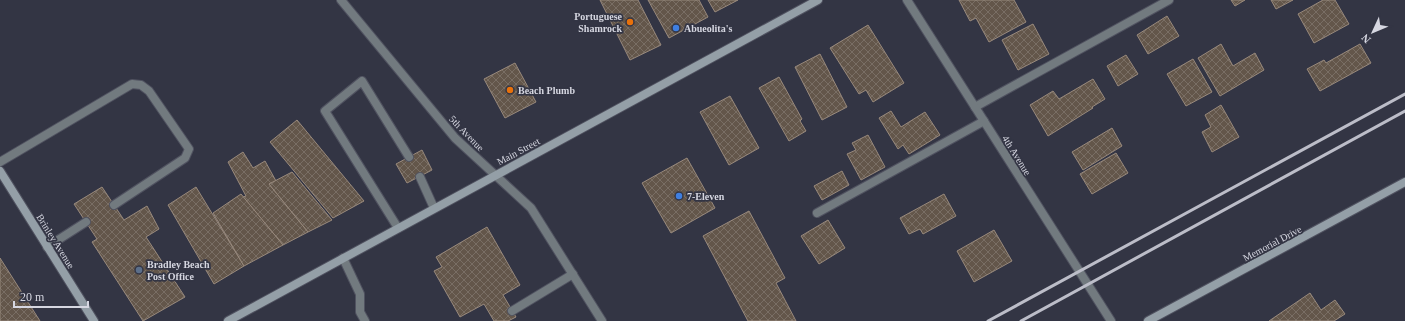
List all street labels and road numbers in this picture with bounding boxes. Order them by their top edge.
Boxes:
street label: 5th Avenue [447,113,487,154]
street label: 4th Avenue [1000,133,1033,178]
street label: Main Street [495,135,542,167]
street label: Brinley Avenue [34,212,77,271]
street label: Memorial Drive [1241,223,1304,263]

